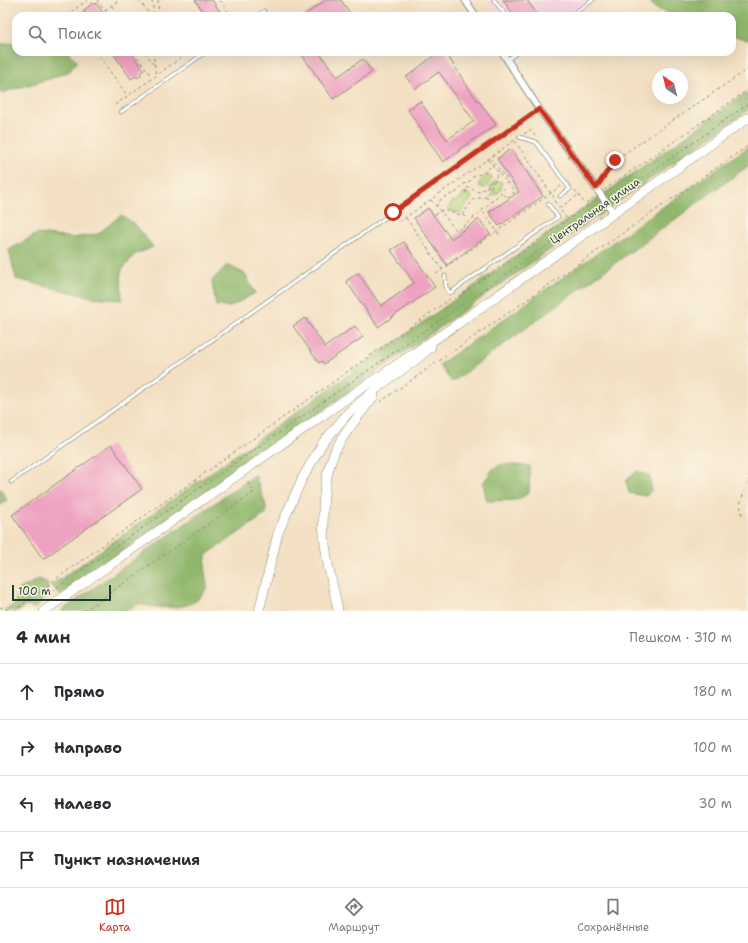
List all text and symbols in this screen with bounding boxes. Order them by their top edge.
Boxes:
search box [12,12,736,56]
icon: search [26,23,48,45]
text: Поиск [58,24,102,44]
north arrow [652,68,688,104]
route end [606,151,624,169]
street label: Центральная улица [547,174,643,248]
route start [384,203,402,221]
scale bar [12,583,111,602]
text: 100 m [18,584,51,599]
text: 4 мин [16,626,71,648]
text: Пешком · 310 m [629,629,732,646]
icon: ahead [16,681,38,703]
text: Прямо [54,682,104,702]
text: 180 m [693,683,732,700]
icon: right [16,737,38,759]
text: Направо [54,738,122,758]
text: 100 m [693,739,732,756]
icon: left [16,793,38,815]
text: Налево [54,794,112,814]
text: 30 m [698,795,732,812]
icon: arrive [16,849,38,871]
text: Пункт назначения [54,850,200,870]
tab: Карта [99,896,130,935]
tab: Маршрут [328,896,379,935]
tab: Сохранённые [577,896,649,935]

